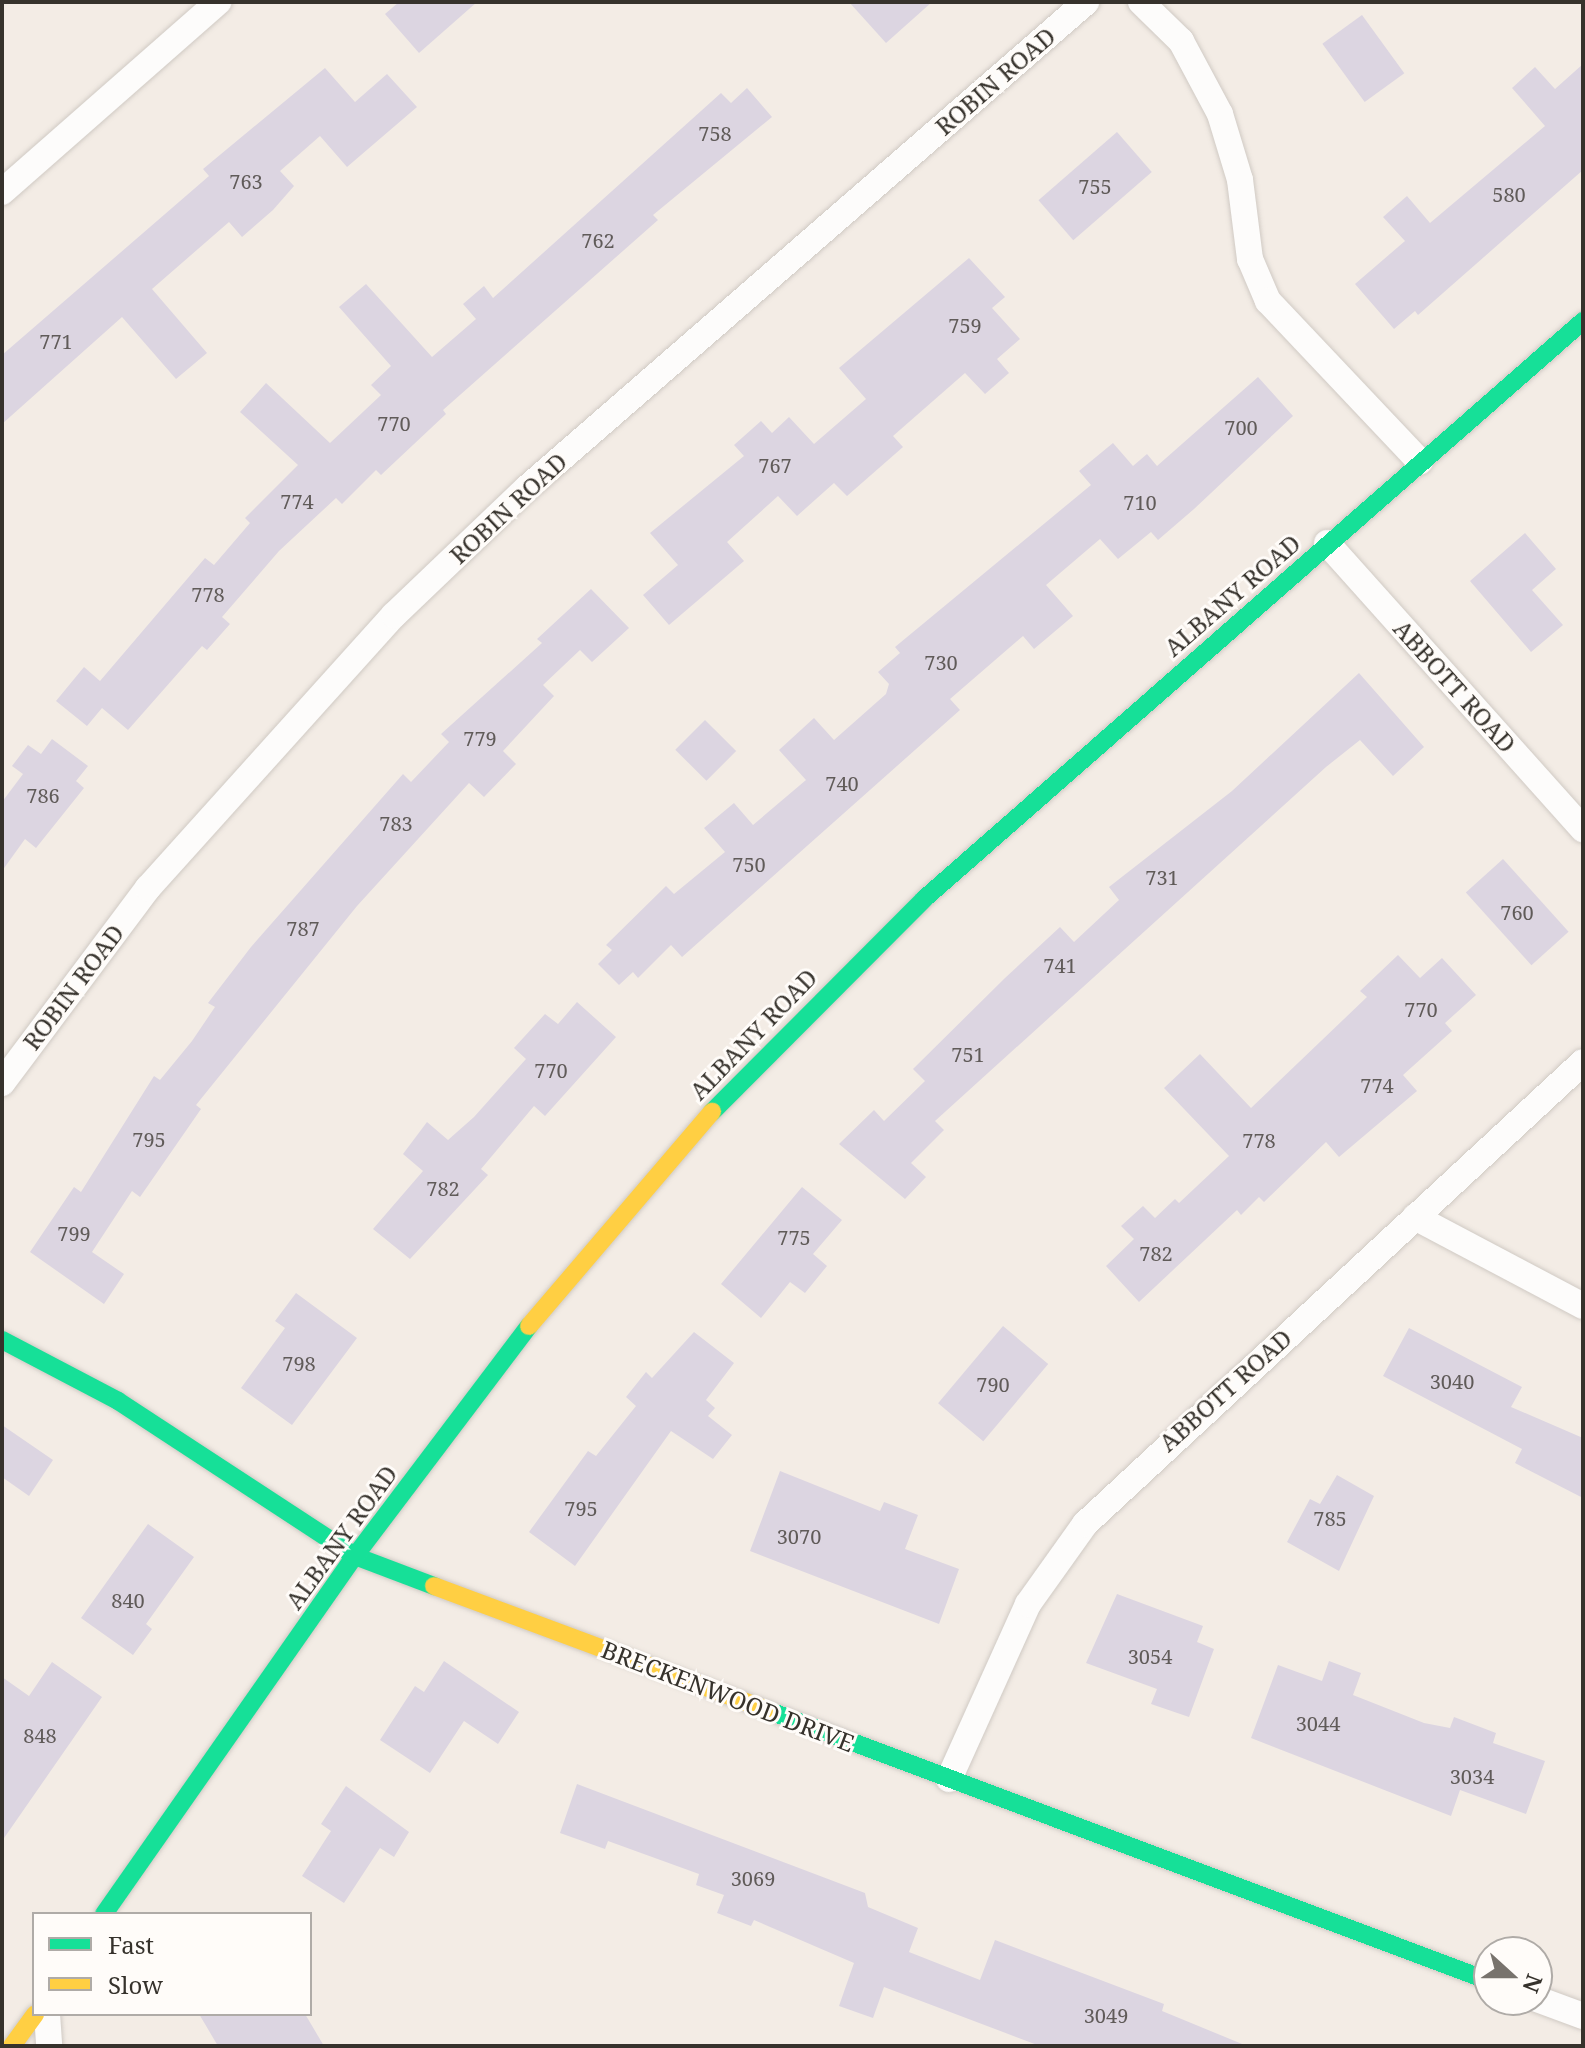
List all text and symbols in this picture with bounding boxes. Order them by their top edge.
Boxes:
street label: ROBIN ROAD [929,21,1061,141]
house number: 758 [698,121,732,145]
house number: 763 [229,169,263,193]
house number: 755 [1078,174,1112,198]
house number: 580 [1492,182,1526,206]
house number: 762 [581,228,615,252]
house number: 759 [948,313,982,337]
house number: 771 [39,329,73,353]
house number: 770 [377,411,411,435]
house number: 700 [1224,415,1258,439]
street label: ROBIN ROAD [444,447,572,569]
house number: 767 [758,453,792,477]
house number: 774 [280,489,314,513]
house number: 710 [1123,490,1157,514]
street label: ALBANY ROAD [1158,528,1306,662]
house number: 778 [191,582,225,606]
street label: ABBOTT ROAD [1388,614,1522,758]
house number: 730 [924,650,958,674]
house number: 779 [463,726,497,750]
house number: 740 [825,771,859,795]
house number: 786 [26,783,60,807]
house number: 783 [379,811,413,835]
house number: 750 [732,852,766,876]
house number: 731 [1145,865,1179,889]
house number: 760 [1500,900,1534,924]
house number: 787 [286,916,320,940]
street label: ROBIN ROAD [17,919,129,1055]
house number: 741 [1043,953,1077,977]
street label: ALBANY ROAD [683,963,823,1105]
house number: 770 [1404,997,1438,1021]
house number: 751 [951,1042,985,1066]
house number: 770 [534,1058,568,1082]
house number: 774 [1360,1073,1394,1097]
house number: 795 [132,1127,166,1151]
house number: 778 [1242,1128,1276,1152]
house number: 782 [426,1176,460,1200]
house number: 799 [57,1221,91,1245]
house number: 775 [777,1225,811,1249]
house number: 782 [1139,1241,1173,1265]
street label: ABBOTT ROAD [1153,1323,1297,1457]
house number: 798 [282,1351,316,1375]
house number: 3040 [1430,1369,1474,1393]
house number: 790 [976,1372,1010,1396]
street label: ALBANY ROAD [279,1460,403,1614]
house number: 795 [564,1496,598,1520]
house number: 785 [1313,1506,1347,1530]
house number: 3070 [777,1524,821,1548]
house number: 840 [111,1588,145,1612]
street label: BRECKENWOOD DRIVE [598,1634,858,1758]
house number: 3054 [1128,1644,1172,1668]
house number: 3044 [1296,1711,1340,1735]
house number: 848 [23,1723,57,1747]
house number: 3034 [1450,1764,1494,1788]
house number: 3069 [731,1866,775,1890]
legend [32,1912,312,2016]
text: Fast [108,1928,154,1961]
north arrow [1473,1936,1553,2016]
text: Slow [108,1968,163,2001]
text: N [1516,1970,1551,1997]
house number: 3049 [1084,2003,1128,2027]

